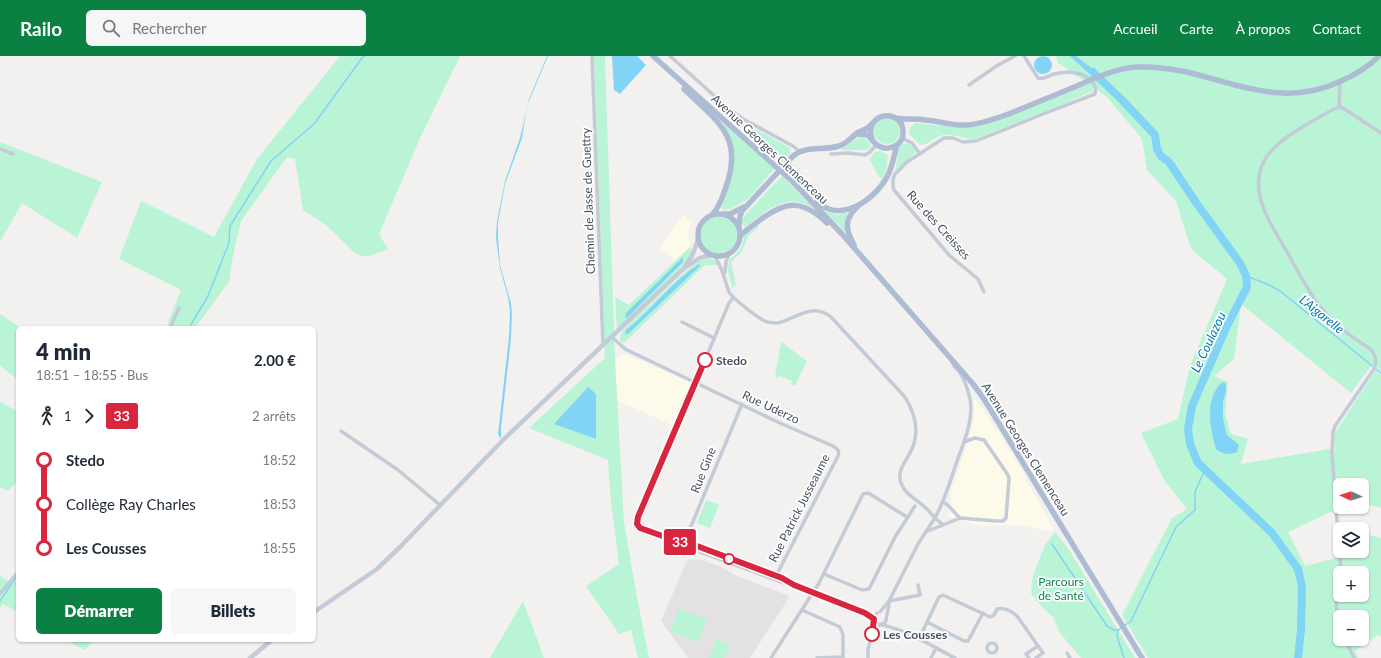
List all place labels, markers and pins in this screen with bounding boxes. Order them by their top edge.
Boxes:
marker: Stedo [697,352,713,368]
place label: Stedo [716,353,747,368]
unlabelled marker [723,553,735,565]
marker: Les Cousses [864,626,880,642]
place label: Les Cousses [883,627,947,642]

